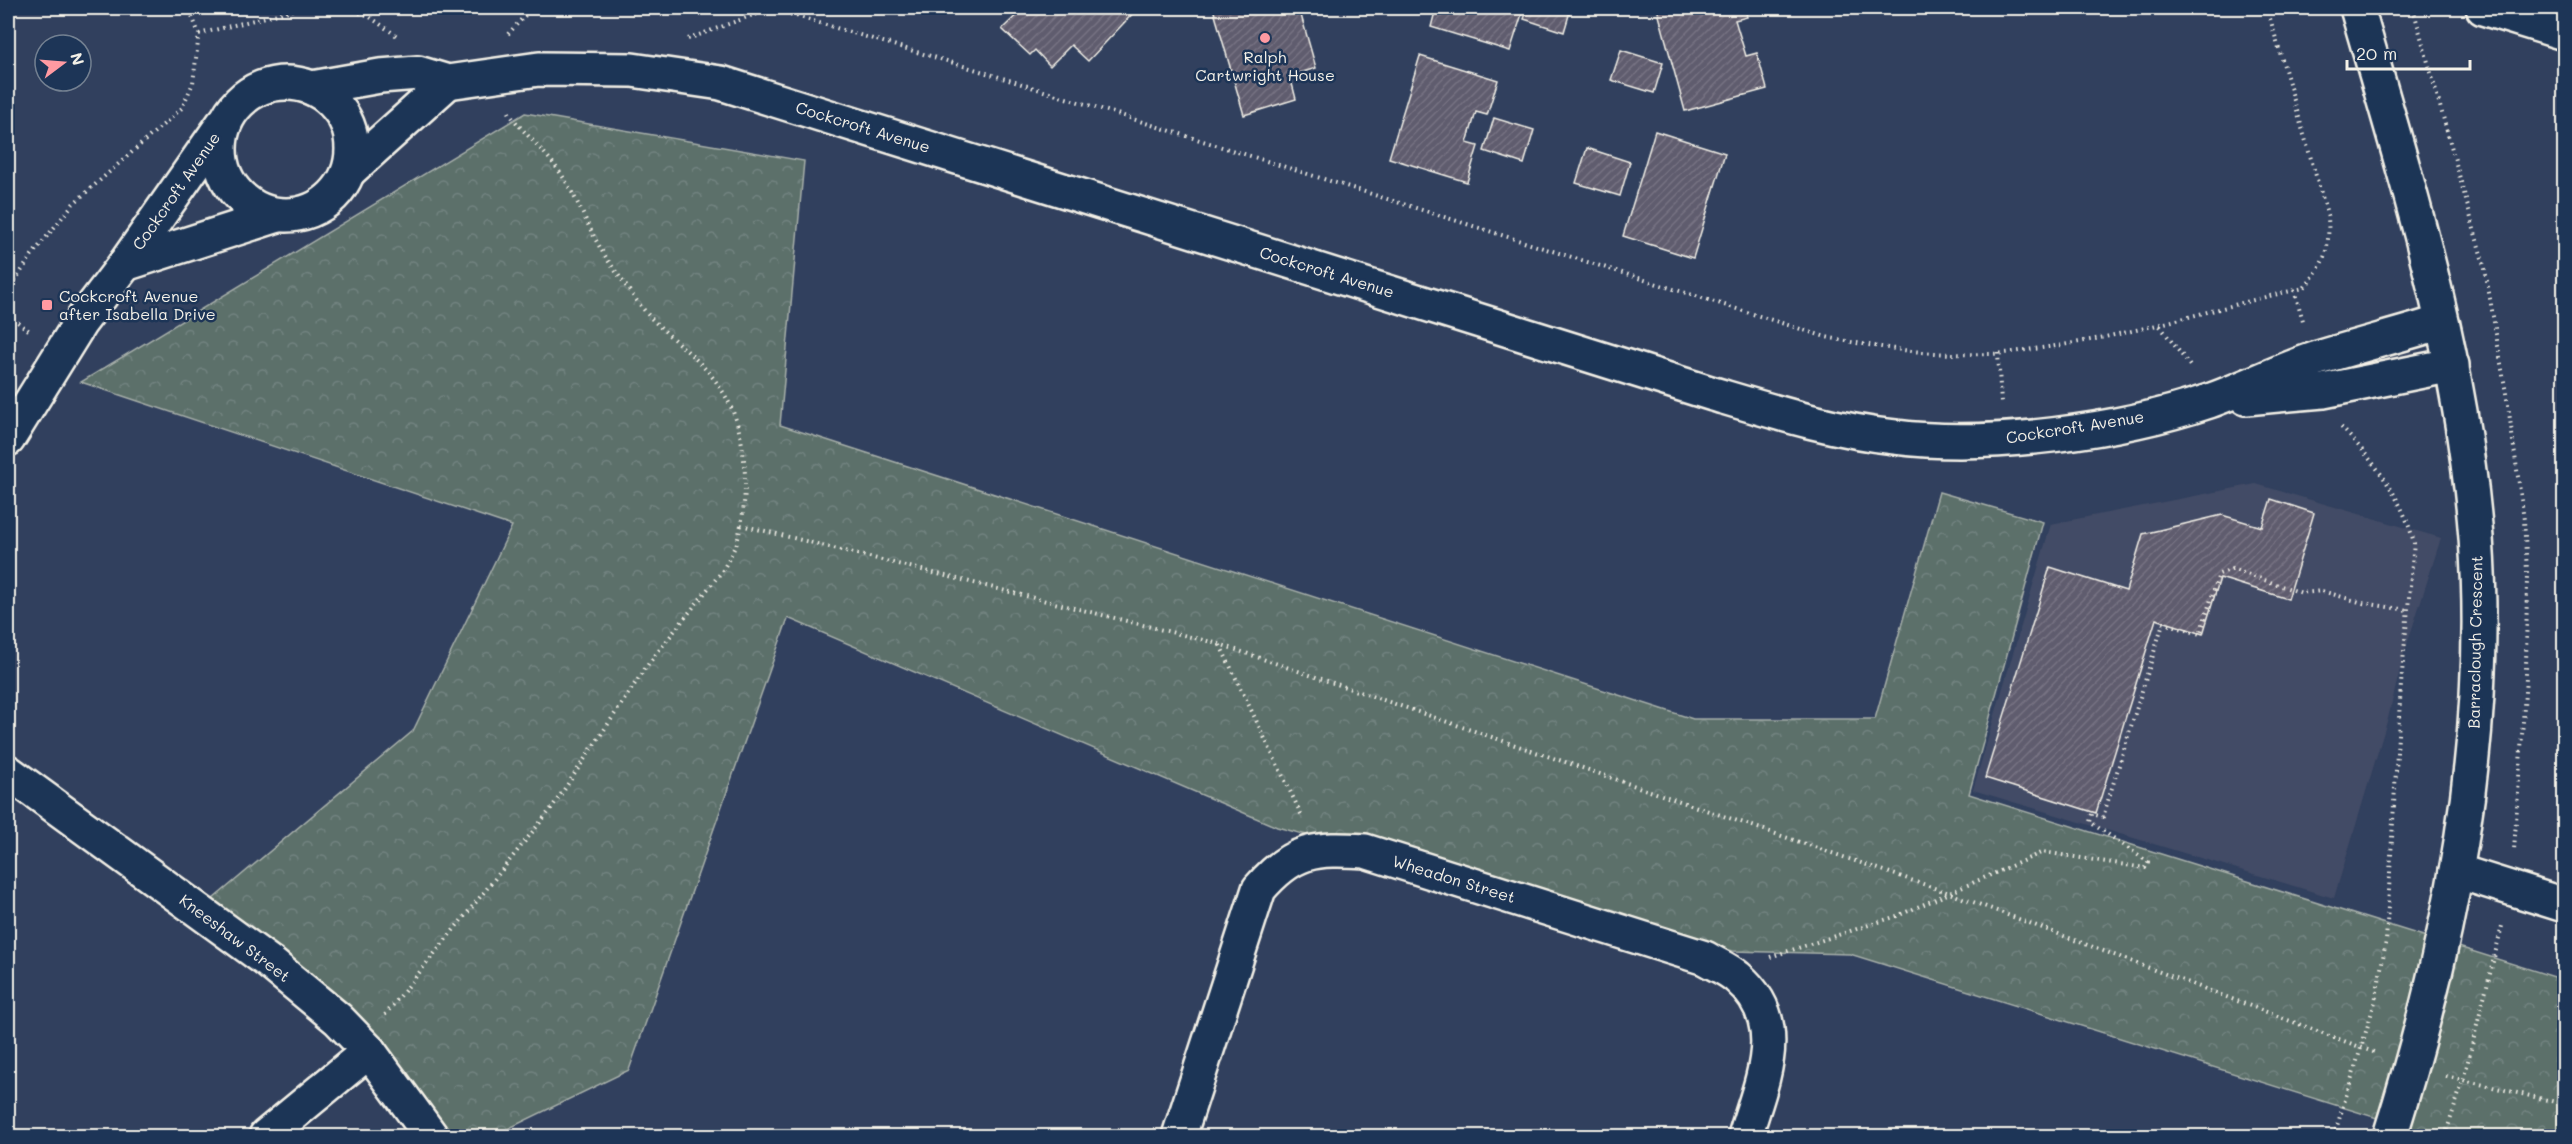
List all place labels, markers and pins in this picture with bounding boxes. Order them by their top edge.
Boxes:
marker: Ralph Cartwright House [1258,31,1272,45]
place label: Ralph Cartwright House [1195,46,1335,85]
place label: Cockcroft Avenue after Isabella Drive [59,285,216,324]
marker: Cockcroft Avenue after Isabella Drive [40,298,54,312]

